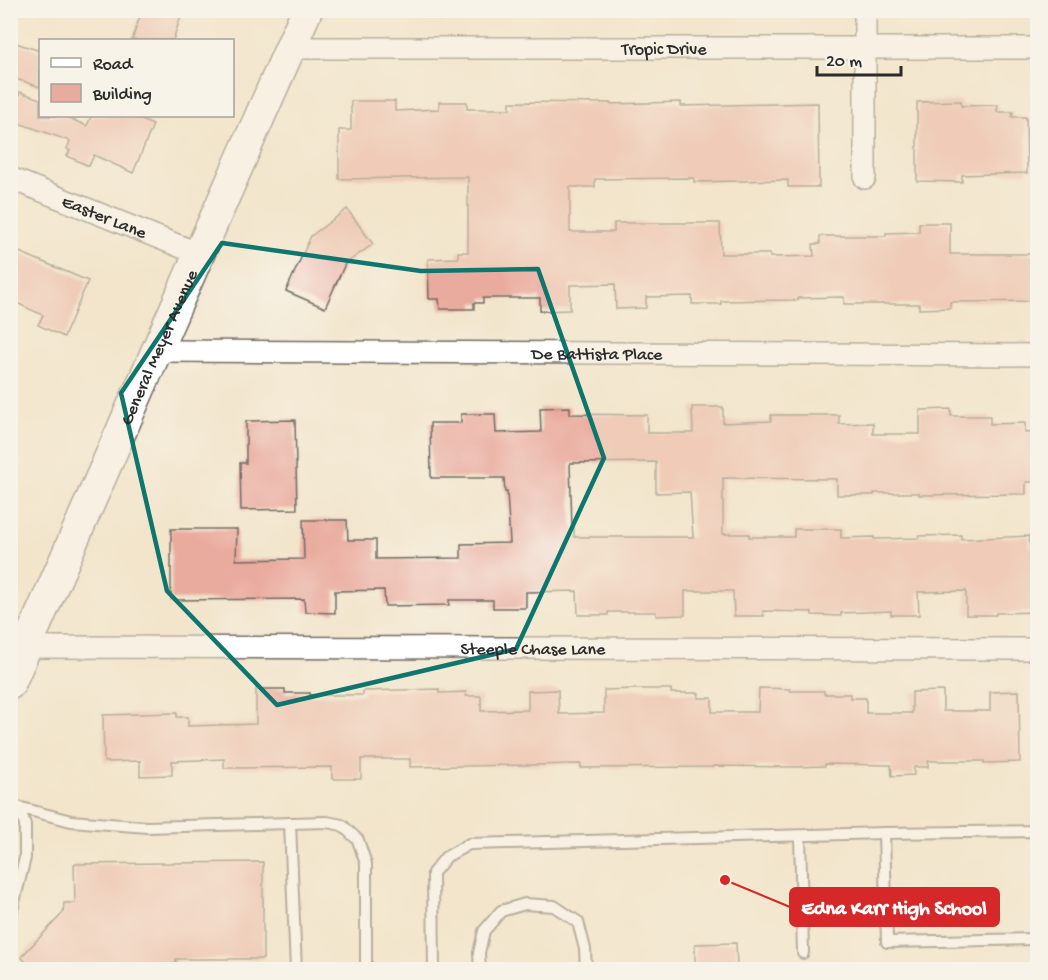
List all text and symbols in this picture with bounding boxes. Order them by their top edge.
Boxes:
legend [39,39,234,117]
scale bar [817,39,901,77]
street label: Tropic Drive [620,40,707,61]
text: 20 m [826,52,862,73]
text: Road [93,55,134,76]
text: Building [92,85,152,106]
street label: Easter Lane [58,192,150,245]
street label: General Meyer Avenue [117,266,204,429]
street label: De Battista Place [531,345,663,366]
street label: Steeple Chase Lane [461,640,606,661]
callout: Edna Karr High School [790,888,999,926]
text: Edna Karr High School [801,899,987,922]

